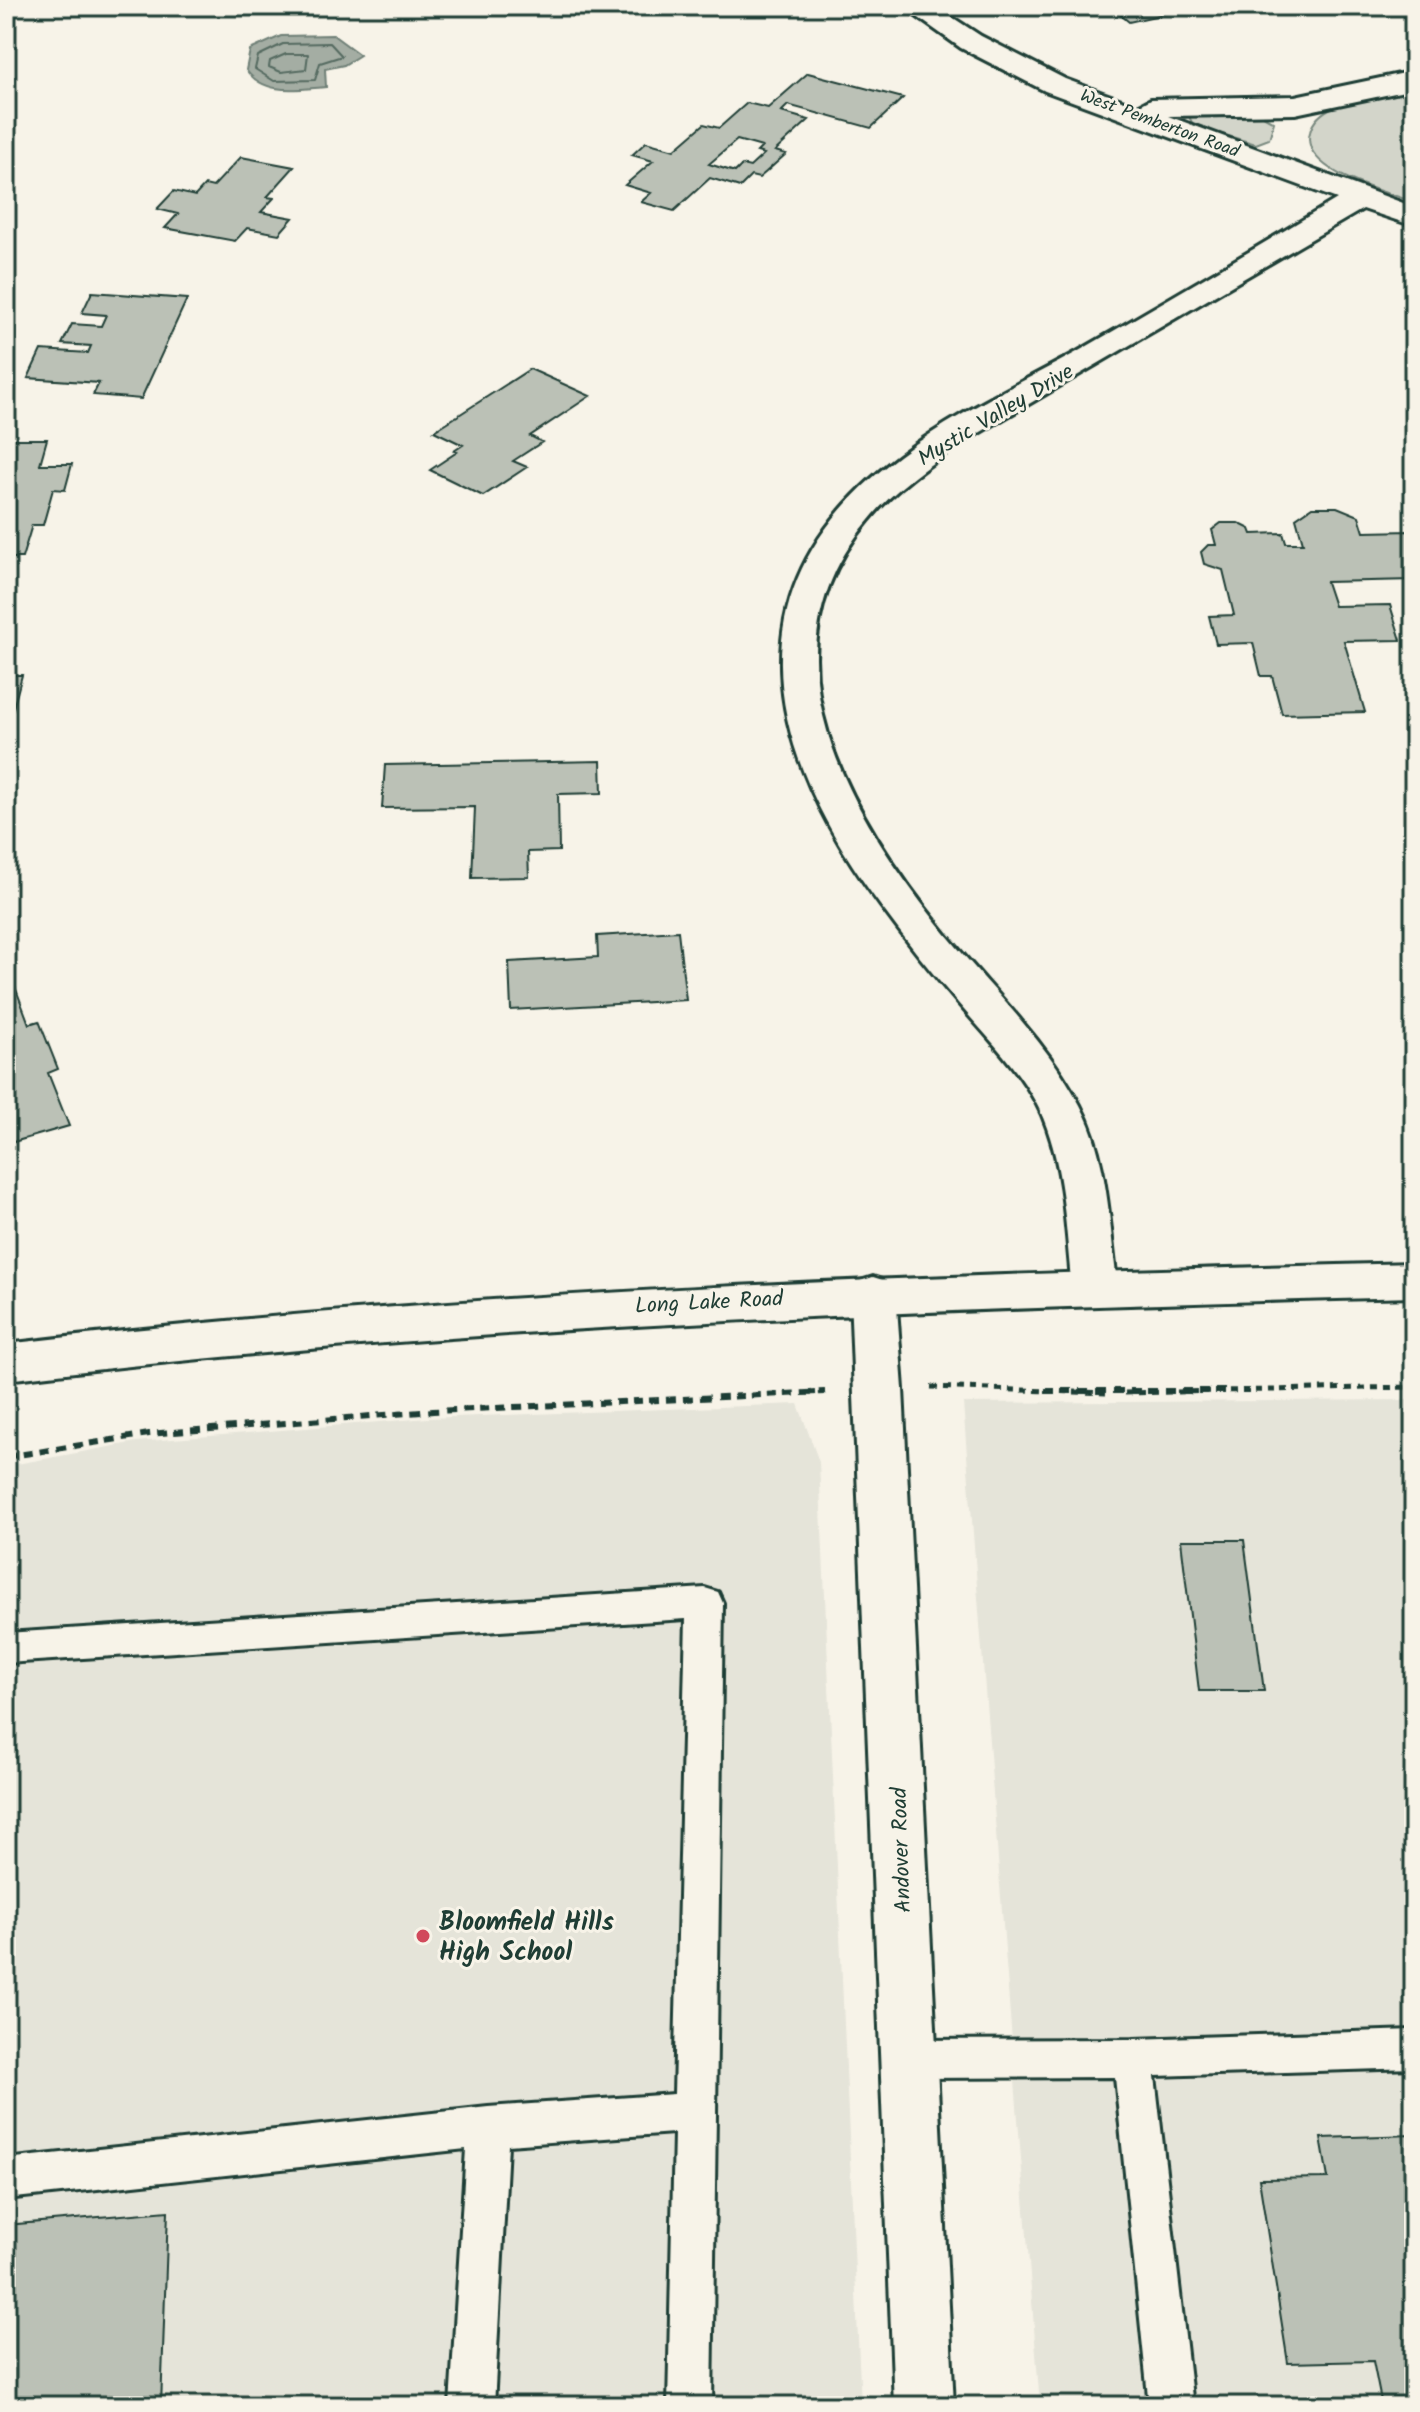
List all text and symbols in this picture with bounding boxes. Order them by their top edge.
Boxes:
street label: West Pemberton Road [1076,82,1244,167]
street label: Mystic Valley Drive [911,355,1081,477]
street label: Long Lake Road [634,1282,785,1325]
street label: Andover Road [883,1786,922,1913]
place label: Bloomfield Hills High School [439,1902,614,1974]
marker: Bloomfield Hills High School [414,1927,432,1945]

